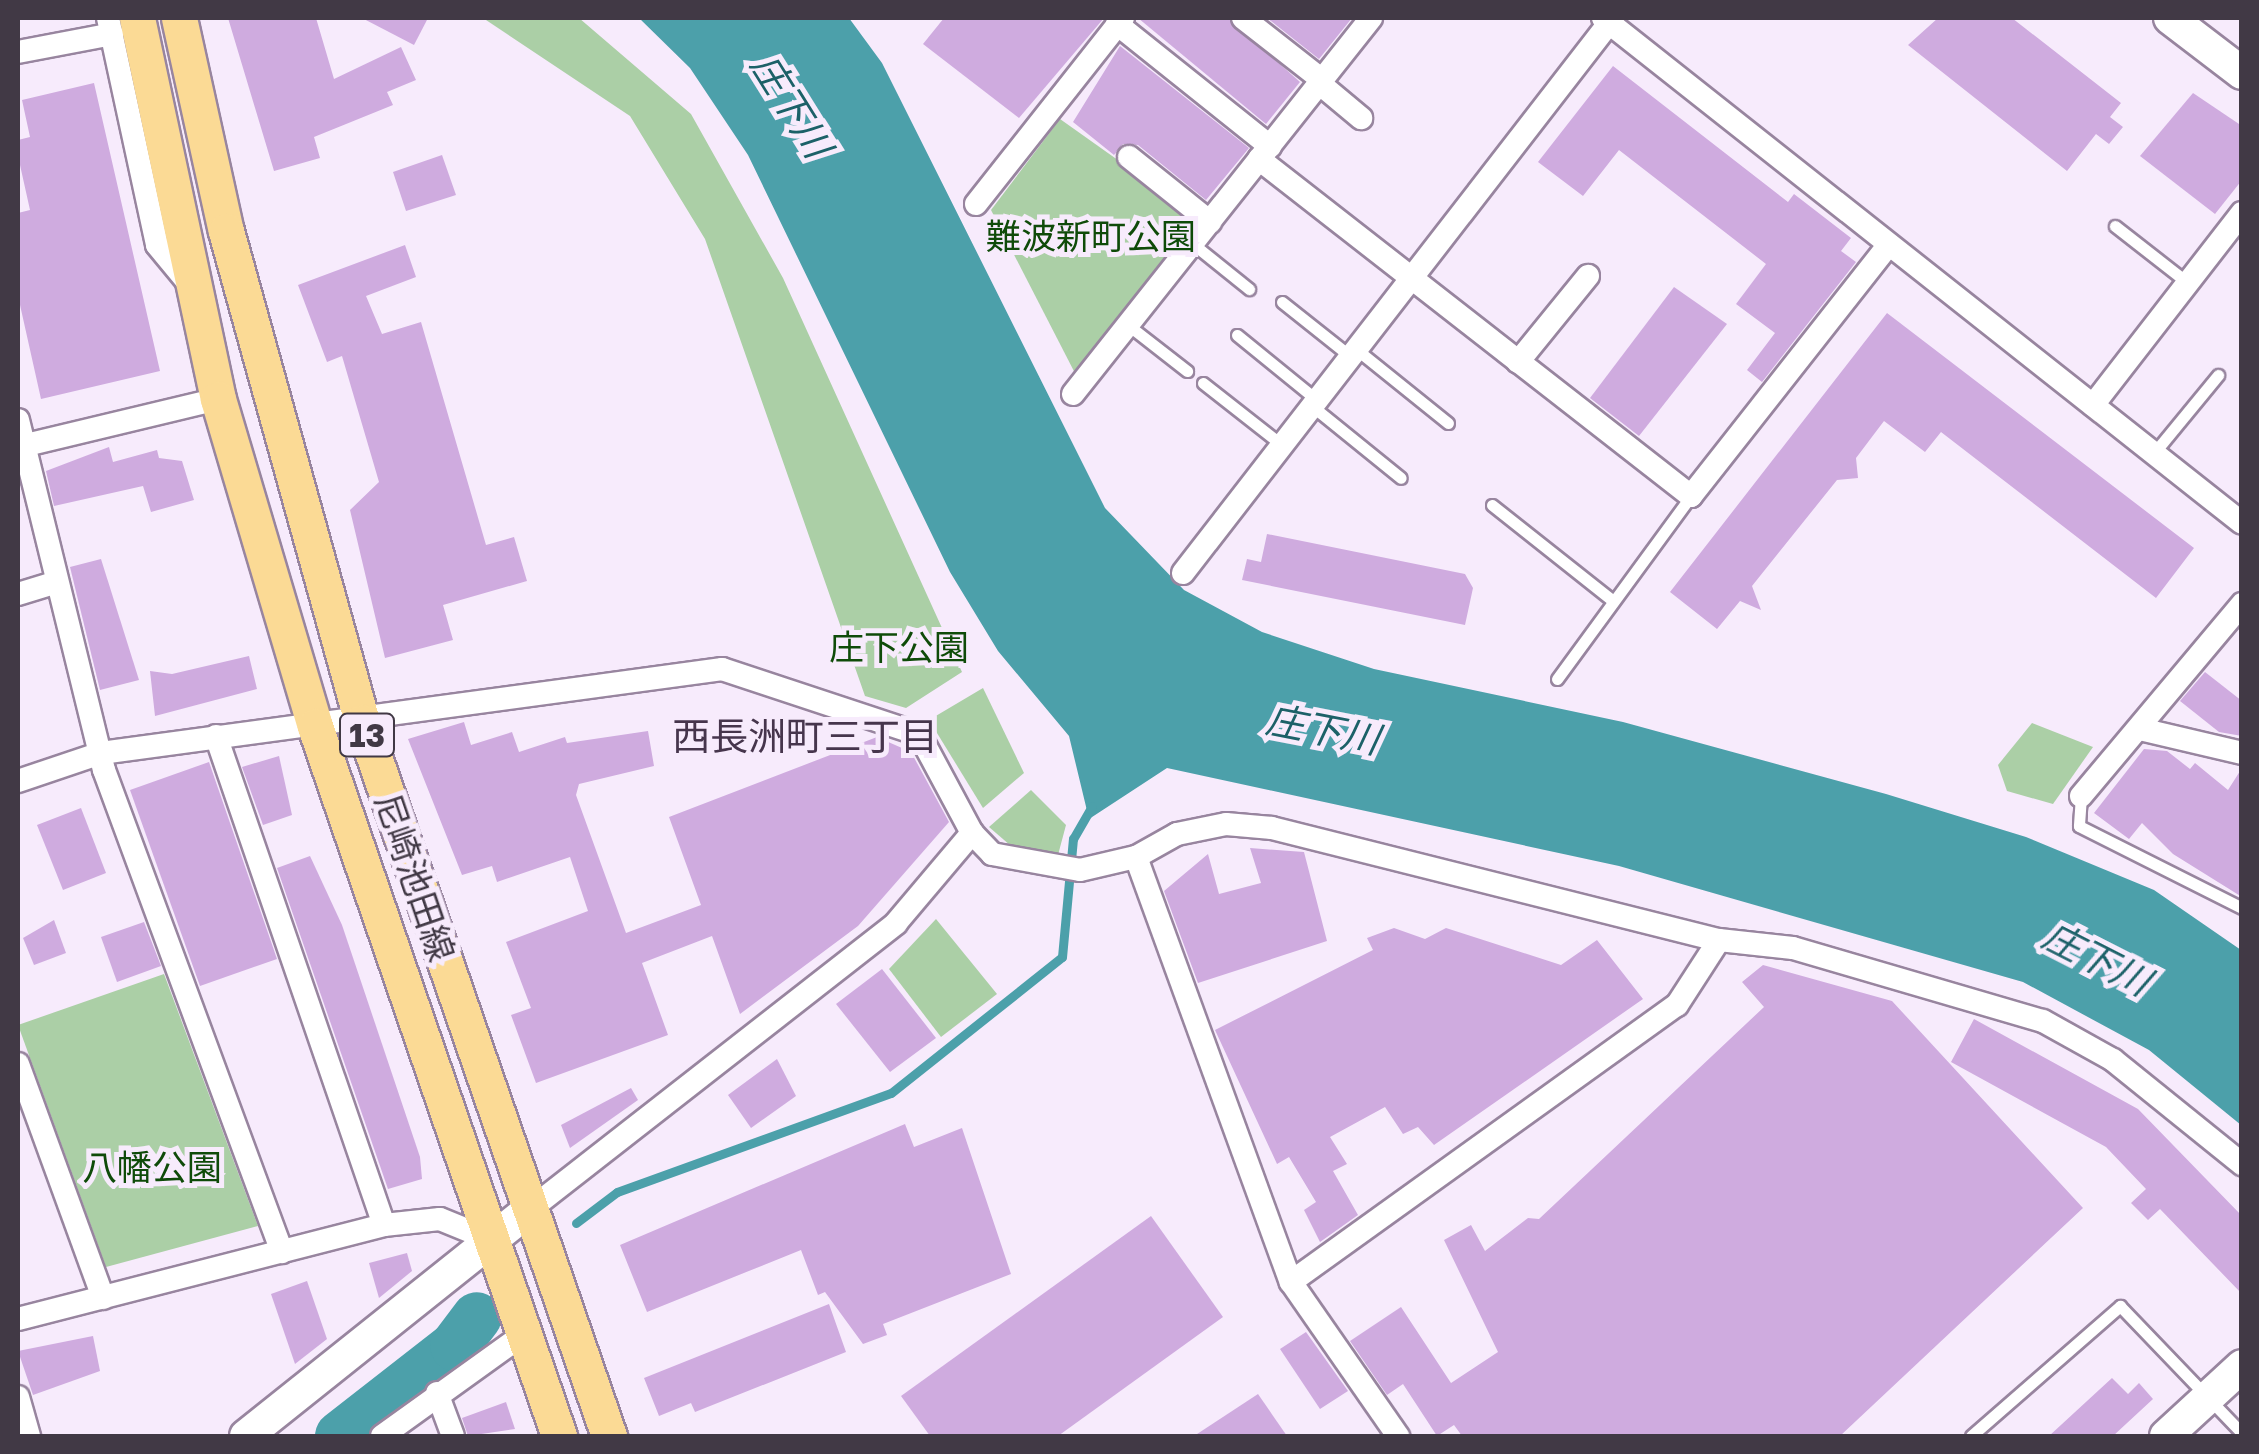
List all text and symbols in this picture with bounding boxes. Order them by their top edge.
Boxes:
water label: 庄下川 [742,45,842,165]
park label: 難波新町公園 [986,215,1196,257]
park label: 庄下公園 [829,626,969,668]
water label: 庄下川 [1263,696,1383,762]
road number: 13 [337,708,397,762]
district label: 西長洲町三丁目 [672,713,938,759]
street label: 尼崎池田線 [367,787,463,967]
water label: 庄下川 [2036,912,2158,1004]
park label: 八幡公園 [82,1146,222,1188]

